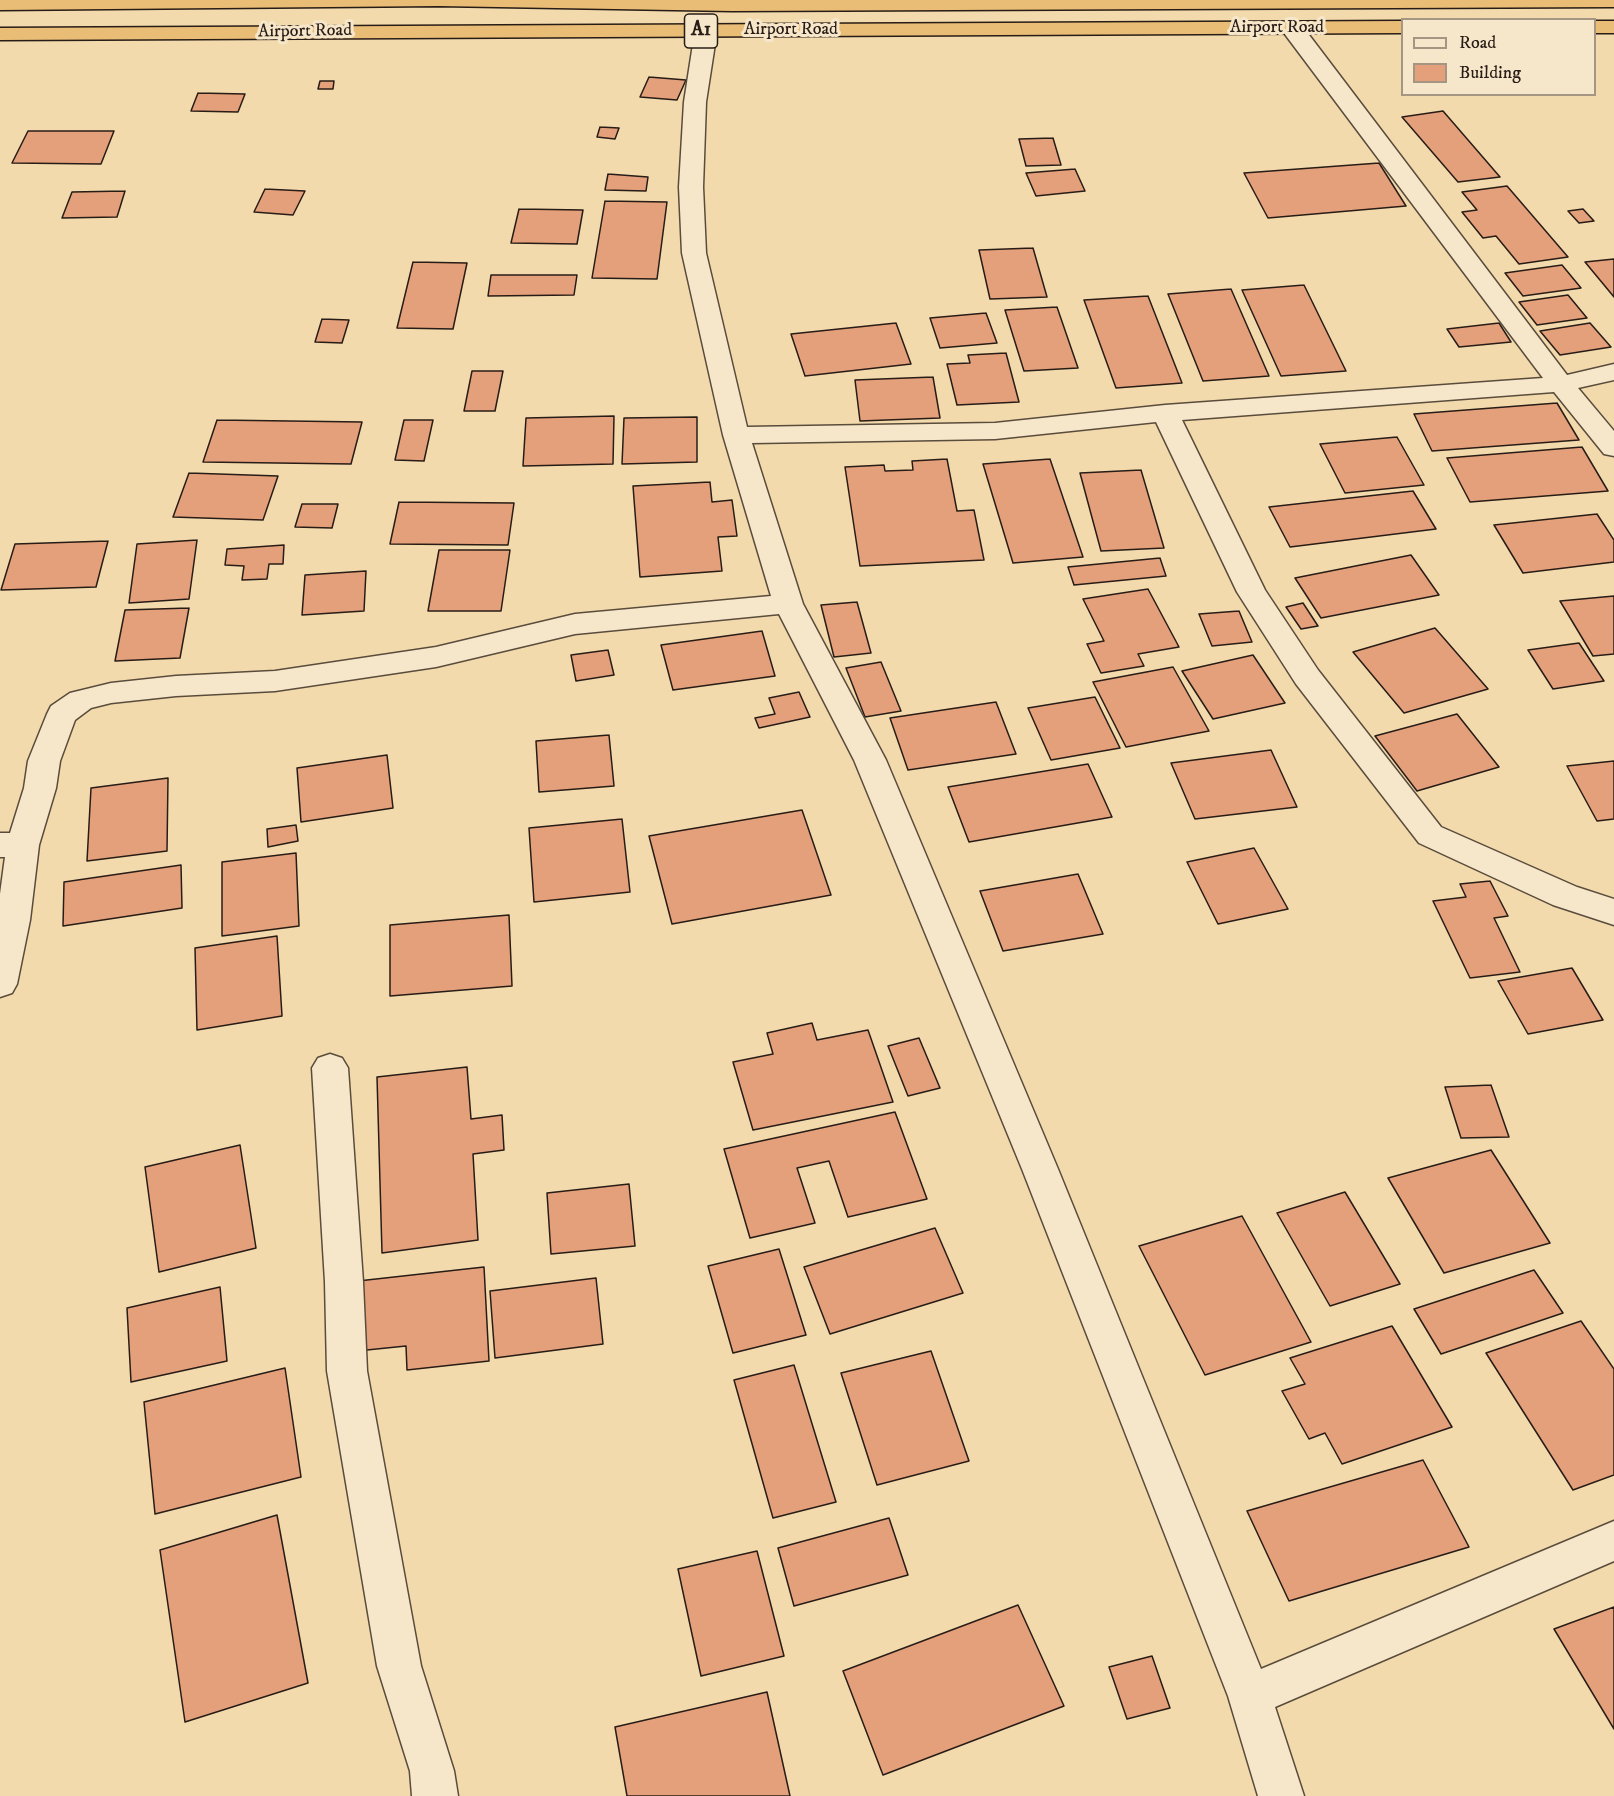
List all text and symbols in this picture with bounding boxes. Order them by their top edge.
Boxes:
road number: A1 [684,14,718,48]
street label: Airport Road [1230,17,1324,39]
legend [1401,18,1596,96]
street label: Airport Road [744,19,838,41]
street label: Airport Road [258,20,352,44]
text: Road [1459,32,1496,54]
text: Building [1459,62,1521,84]

